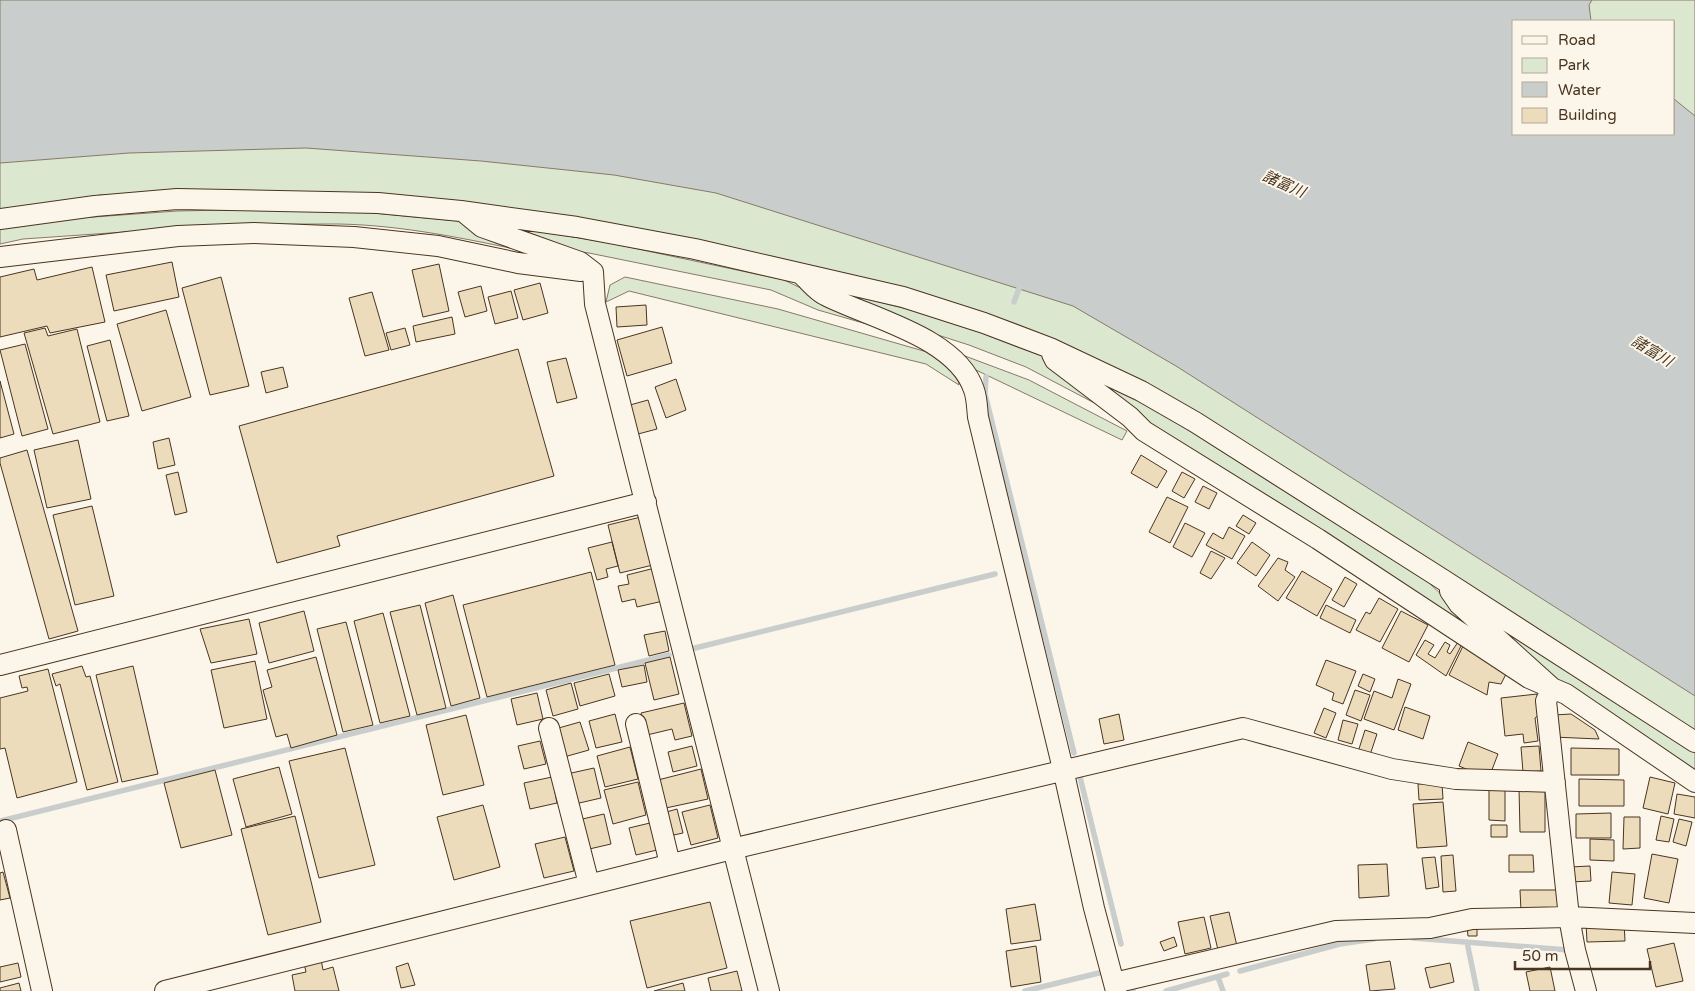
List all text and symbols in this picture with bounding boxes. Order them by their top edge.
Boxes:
legend [1512,20,1675,135]
text: Road [1558,31,1596,49]
text: Park [1558,56,1590,74]
text: Water [1558,81,1601,99]
text: Building [1558,106,1617,124]
water label: 諸富川 [1260,167,1310,202]
water label: 諸富川 [1628,332,1678,371]
scale bar [1515,938,1650,970]
text: 50 m [1522,947,1559,965]

